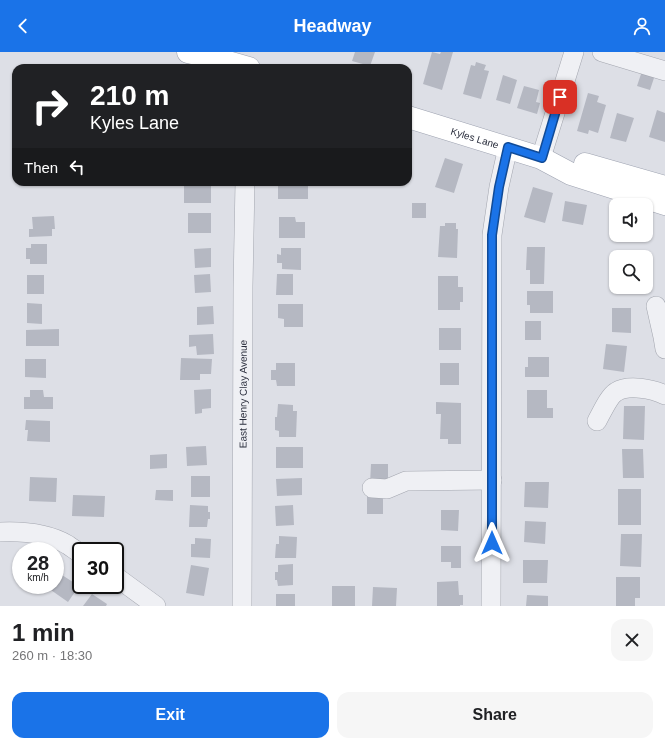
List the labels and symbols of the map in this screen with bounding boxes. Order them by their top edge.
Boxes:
pin [543,80,577,114]
street label: Kyles Lane [449,126,500,151]
street label: East Henry Clay Avenue [237,339,249,448]
position arrow [471,522,513,564]
speed limit sign: 30 [72,542,124,594]

